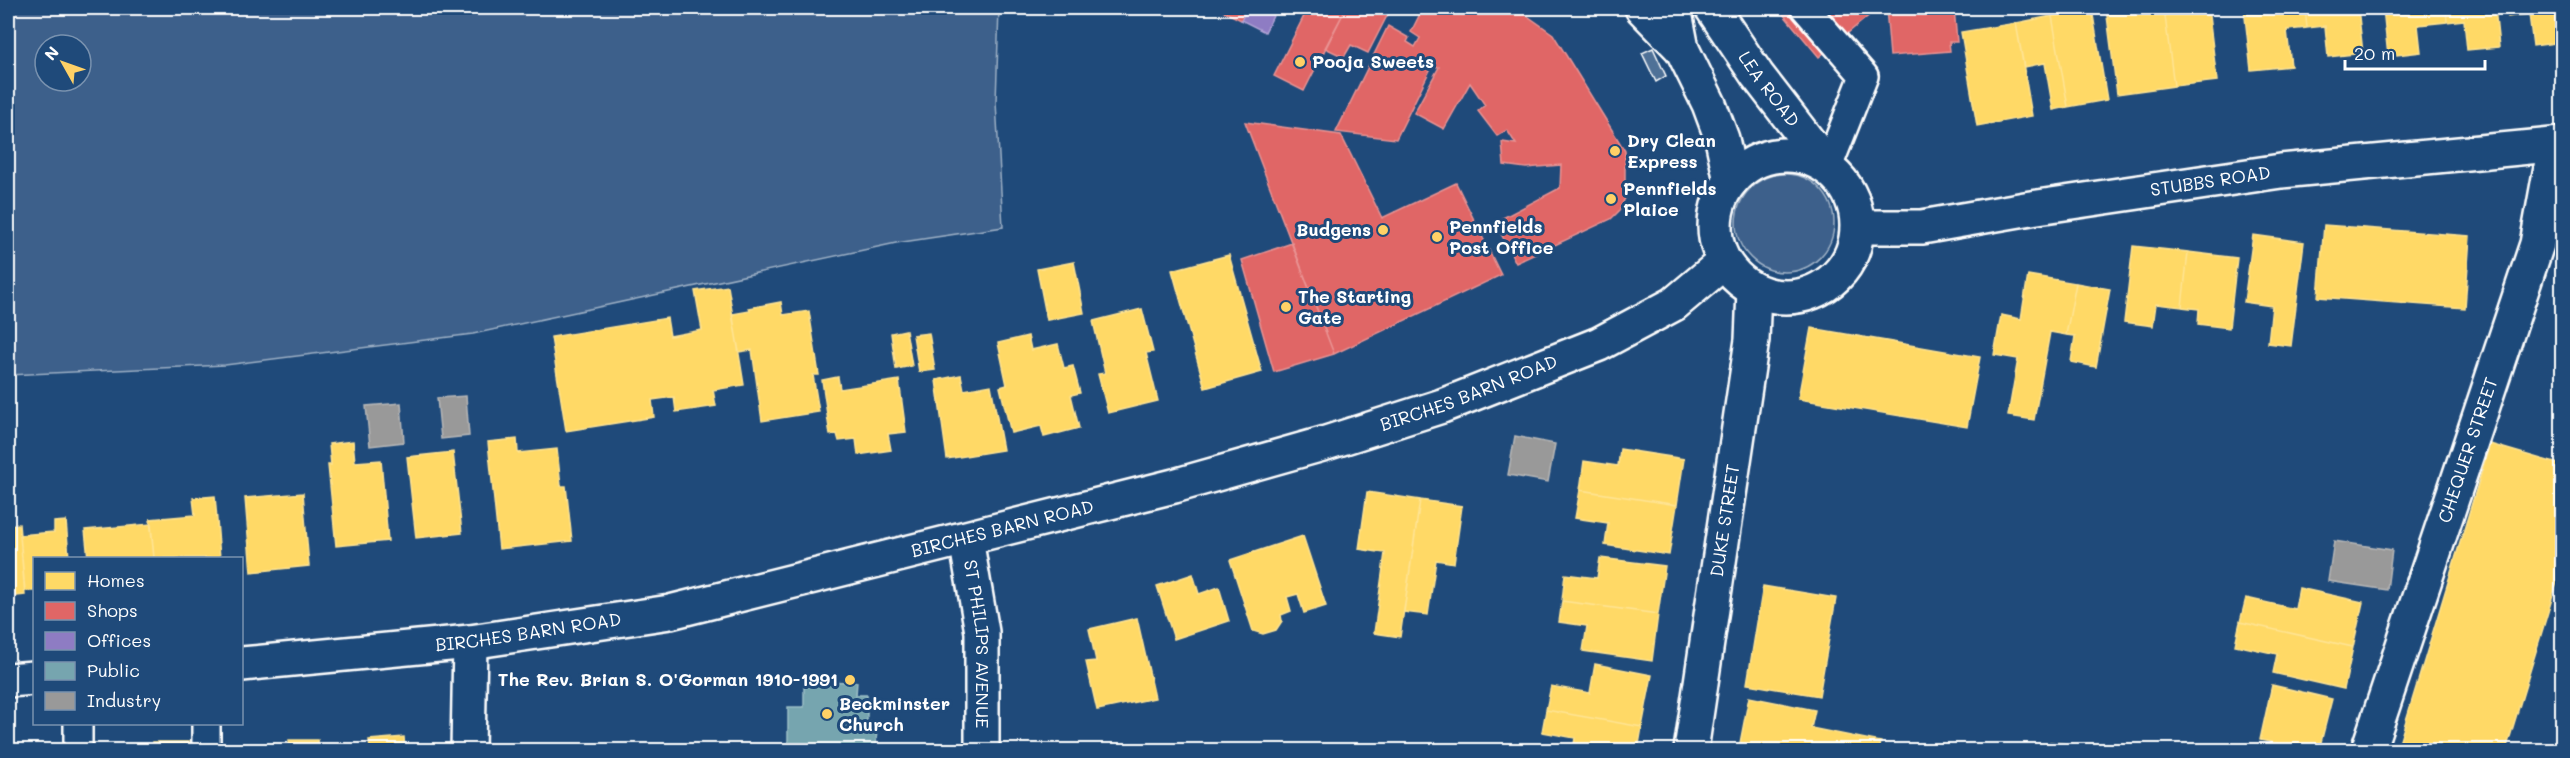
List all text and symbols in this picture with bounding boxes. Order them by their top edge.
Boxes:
north arrow [33,33,93,93]
scale bar [2345,33,2484,71]
text: 20 m [2354,41,2395,65]
text: N [39,42,63,64]
street label: LEA ROAD [1733,46,1806,131]
place label: Pooja Sweets [1312,49,1434,73]
marker: Pooja Sweets [1293,55,1307,69]
place label: Dry Clean Express [1627,128,1716,173]
marker: Dry Clean Express [1608,144,1622,158]
street label: STUBBS ROAD [2149,160,2272,201]
place label: Pennfields Plaice [1623,176,1717,221]
marker: Pennfields Plaice [1604,192,1618,206]
place label: Pennfields Post Office [1449,214,1554,259]
place label: Budgens [1296,217,1371,241]
marker: Budgens [1376,223,1390,237]
marker: Pennfields Post Office [1430,230,1444,244]
place label: The Starting Gate [1298,284,1411,329]
marker: The Starting Gate [1279,300,1293,314]
street label: BIRCHES BARN ROAD [1377,349,1561,436]
street label: CHEQUER STREET [2432,374,2503,526]
street label: DUKE STREET [1704,462,1744,578]
street label: BIRCHES BARN ROAD [908,494,1096,562]
legend [33,557,243,725]
street label: ST PHILIPS AVENUE [959,558,995,728]
text: Homes [87,568,145,592]
text: Shops [87,598,138,622]
street label: BIRCHES BARN ROAD [434,606,623,656]
text: Offices [87,628,151,652]
text: Public [87,658,140,682]
place label: The Rev. Brian S. O'Gorman 1910-1991 [498,667,838,691]
marker: The Rev. Brian S. O'Gorman 1910-1991 [843,673,857,687]
text: Industry [87,688,161,712]
place label: Beckminster Church [839,691,950,736]
marker: Beckminster Church [820,707,834,721]

